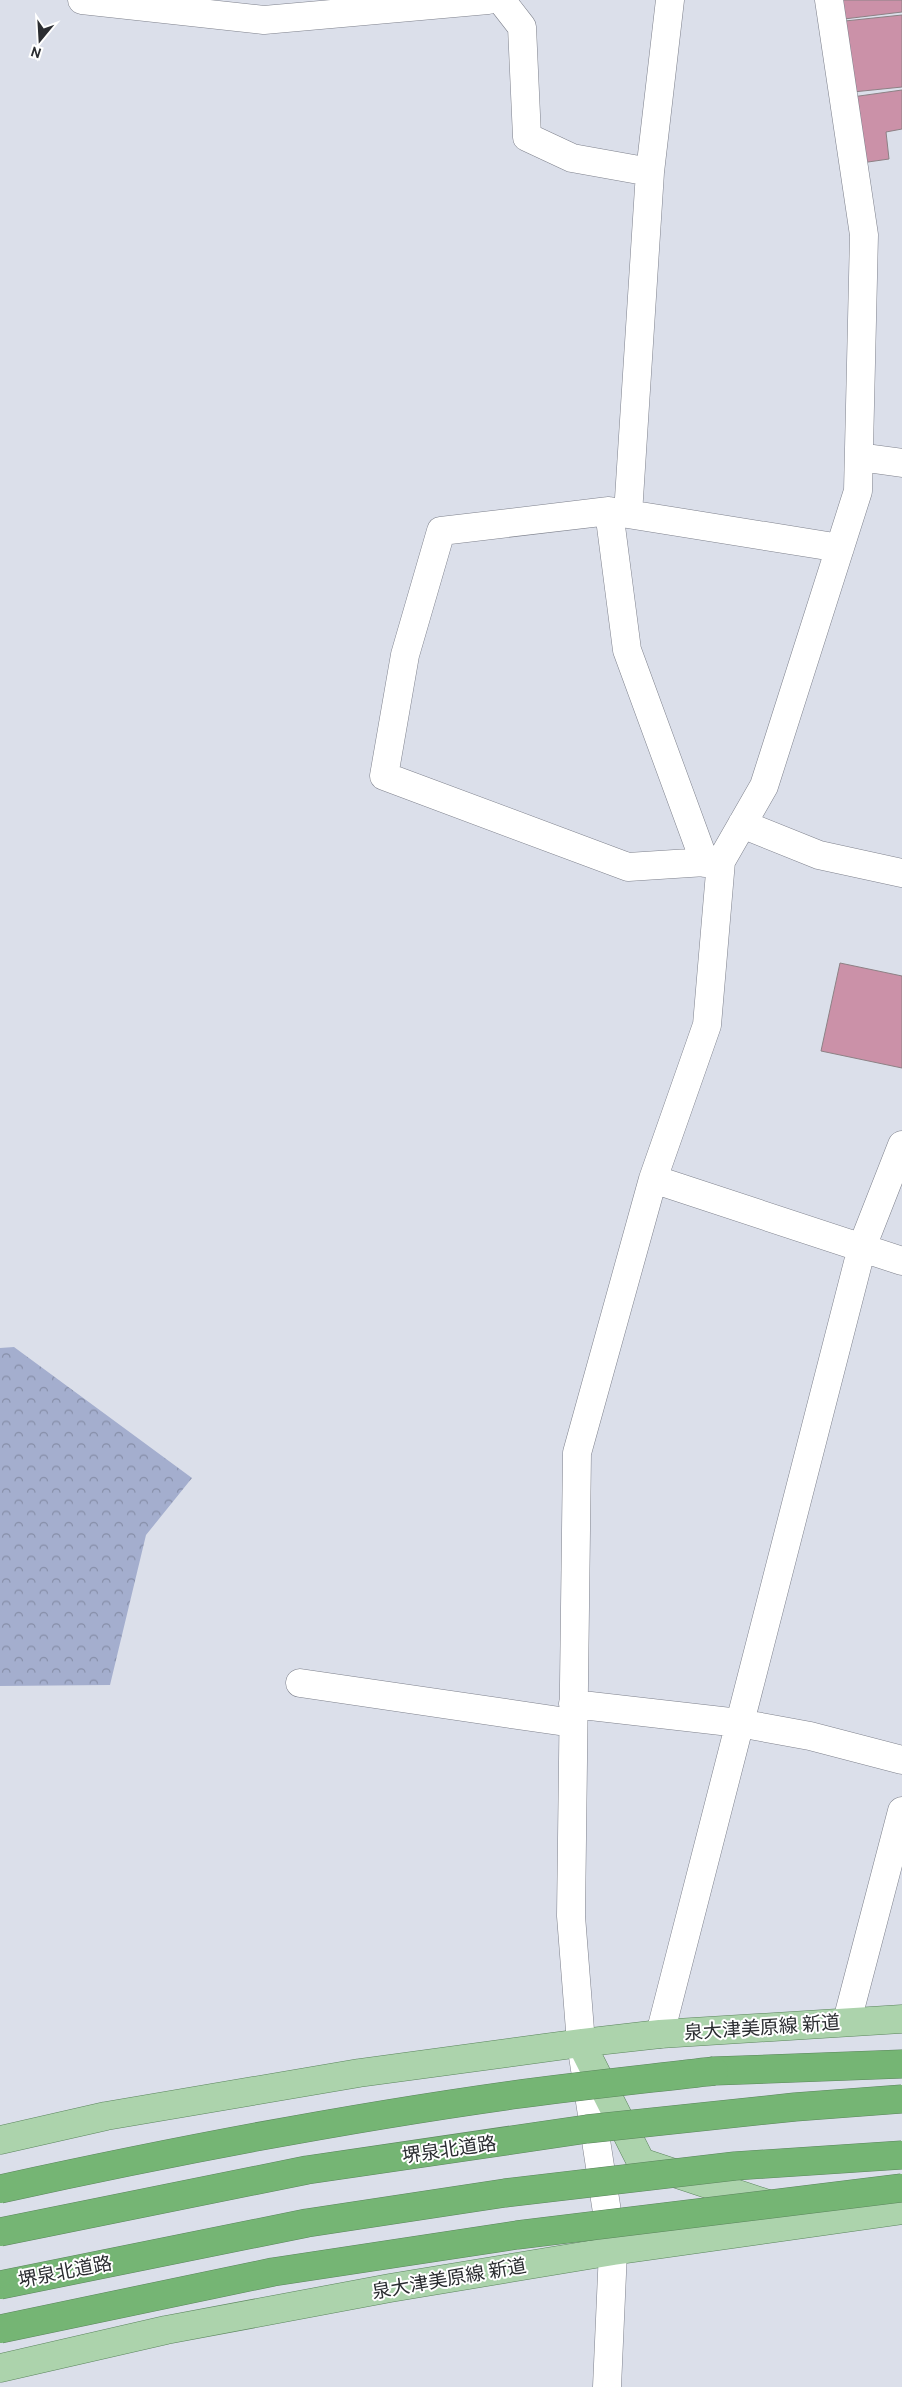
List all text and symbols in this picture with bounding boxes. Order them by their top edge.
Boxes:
north arrow [15,15,65,65]
text: N [28,42,43,62]
street label: 泉大津美原線 新道 [683,2011,841,2044]
street label: 堺泉北道路 [400,2131,498,2167]
street label: 堺泉北道路 [16,2251,114,2292]
street label: 泉大津美原線 新道 [370,2254,528,2303]

